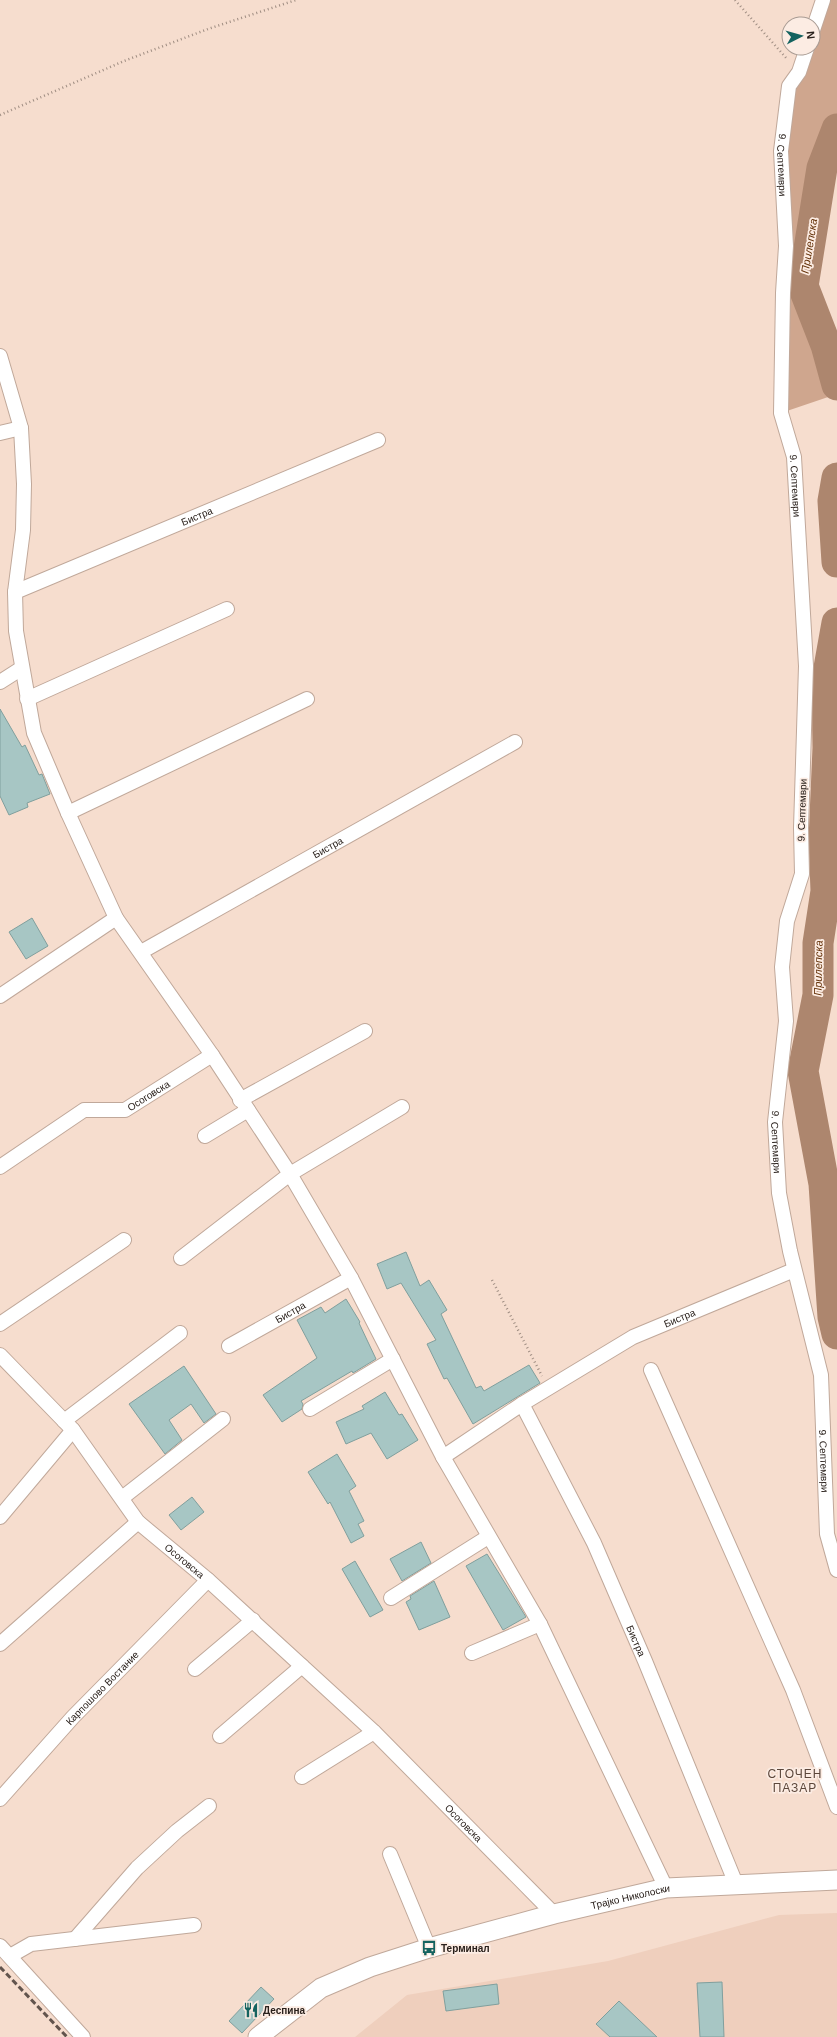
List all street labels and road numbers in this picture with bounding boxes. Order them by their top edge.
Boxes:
street label: 9. Септември [775,133,789,197]
street label: 9. Септември [788,454,803,517]
street label: Бистра [179,504,214,527]
street label: 9. Септември [795,778,809,842]
street label: Бистра [311,834,345,860]
street label: Осоговска [125,1078,172,1113]
street label: 9. Септември [770,1110,783,1174]
street label: Бистра [273,1299,308,1325]
street label: Бистра [662,1306,697,1329]
street label: 9. Септември [818,1430,831,1493]
street label: Осоговска [163,1541,207,1581]
street label: Бистра [625,1623,648,1658]
street label: Карпошово Востание [63,1648,141,1727]
street label: Осоговска [443,1802,485,1844]
street label: Трајко Николоски [590,1882,670,1911]

